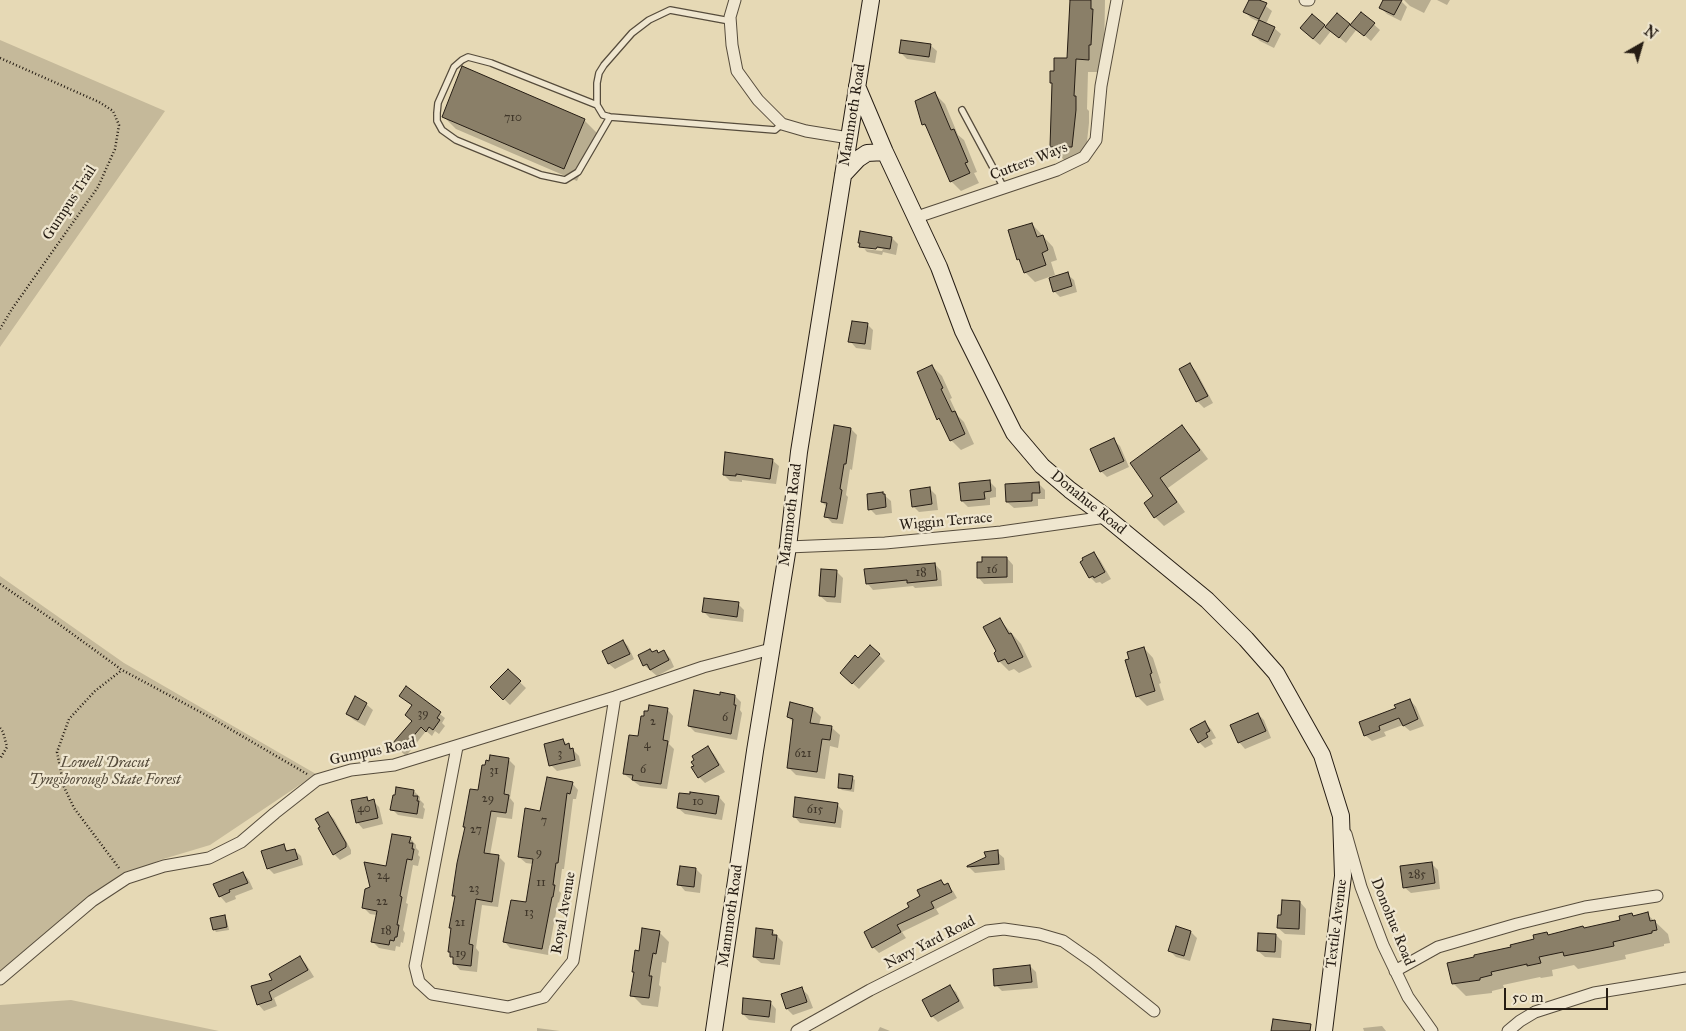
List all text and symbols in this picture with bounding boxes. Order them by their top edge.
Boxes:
north arrow [1616,20,1666,70]
text: N [1641,22,1660,43]
street label: Mammoth Road [836,62,870,168]
house number: 710 [504,111,522,125]
street label: Cutters Ways [988,139,1070,185]
street label: Gumpus Trail [39,162,101,244]
street label: Mammoth Road [776,463,806,567]
street label: Donahue Road [1047,467,1129,539]
street label: Wiggin Terrace [899,509,993,535]
house number: 16 [987,563,997,577]
house number: 18 [915,566,927,580]
house number: 39 [417,707,429,721]
house number: 6 [722,711,728,725]
house number: 2 [650,715,656,729]
street label: Gumpus Road [328,734,418,770]
house number: 4 [644,738,650,752]
house number: 3 [558,747,562,761]
house number: 621 [795,747,811,761]
park label: Lowell Dracut Tyngsborough State Forest [29,754,181,789]
house number: 6 [640,763,646,777]
house number: 31 [489,764,499,778]
house number: 29 [482,792,494,806]
house number: 10 [692,795,704,809]
house number: 40 [357,802,371,816]
house number: 615 [807,803,823,817]
house number: 7 [541,814,547,828]
house number: 27 [470,823,482,837]
house number: 9 [536,846,542,860]
street label: Mammoth Road [715,864,747,968]
house number: 285 [1408,868,1426,882]
house number: 24 [377,869,389,883]
street label: Royal Avenue [548,870,580,956]
house number: 11 [536,876,546,890]
street label: Donohue Road [1366,876,1418,968]
street label: Textile Avenue [1323,878,1351,970]
house number: 23 [469,882,479,896]
house number: 22 [376,895,388,909]
house number: 13 [524,906,534,920]
street label: Navy Yard Road [882,912,978,974]
house number: 21 [455,916,465,930]
house number: 18 [380,924,392,938]
house number: 19 [455,947,467,961]
scale bar [1506,978,1610,1010]
text: 50 m [1512,988,1544,1006]

